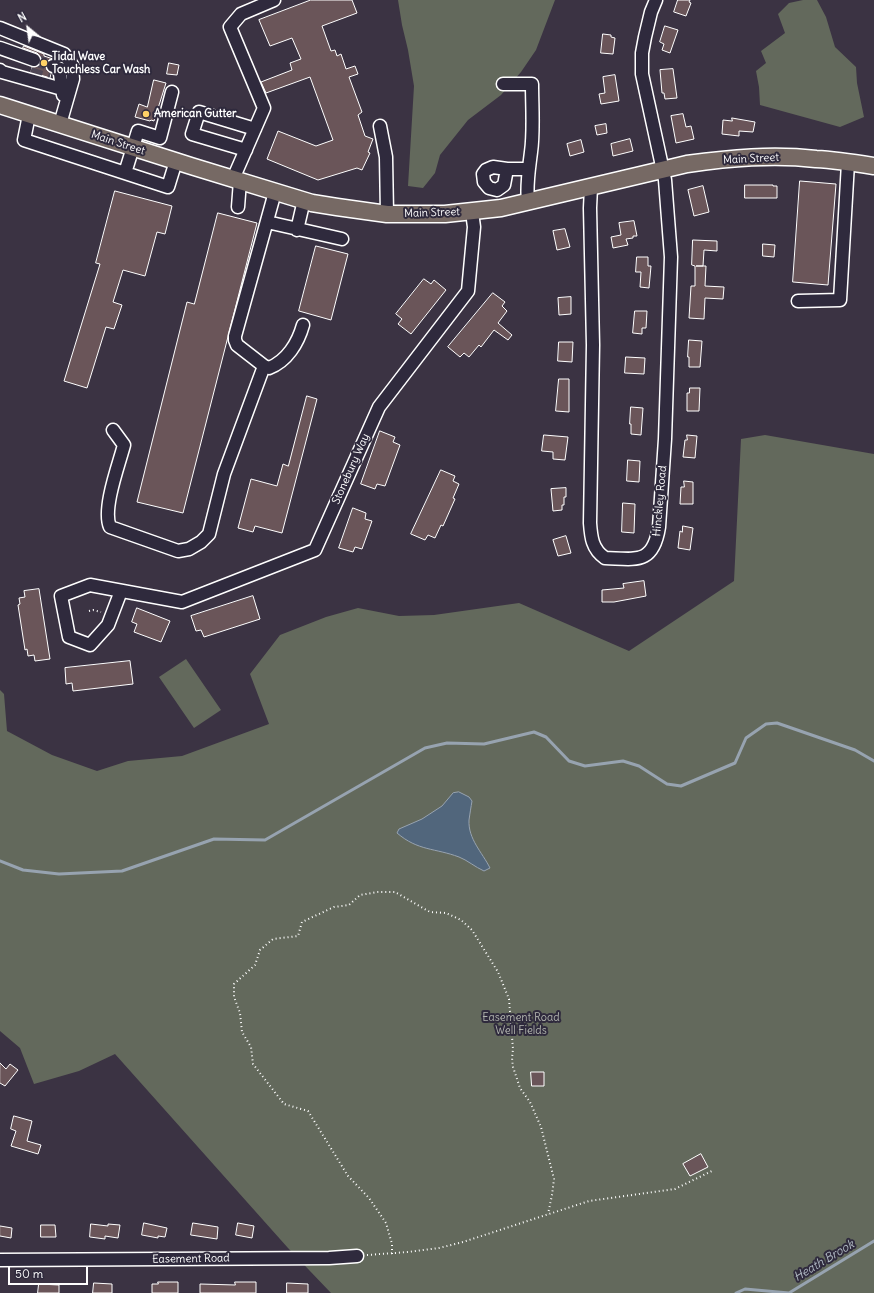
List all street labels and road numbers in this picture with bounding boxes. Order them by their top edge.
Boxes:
street label: Main Street [89,128,147,158]
street label: Main Street [723,151,779,167]
street label: Main Street [404,205,460,221]
street label: Stonebury Way [329,432,373,506]
street label: Hinckley Road [650,465,670,537]
street label: Easement Road [152,1252,230,1266]

